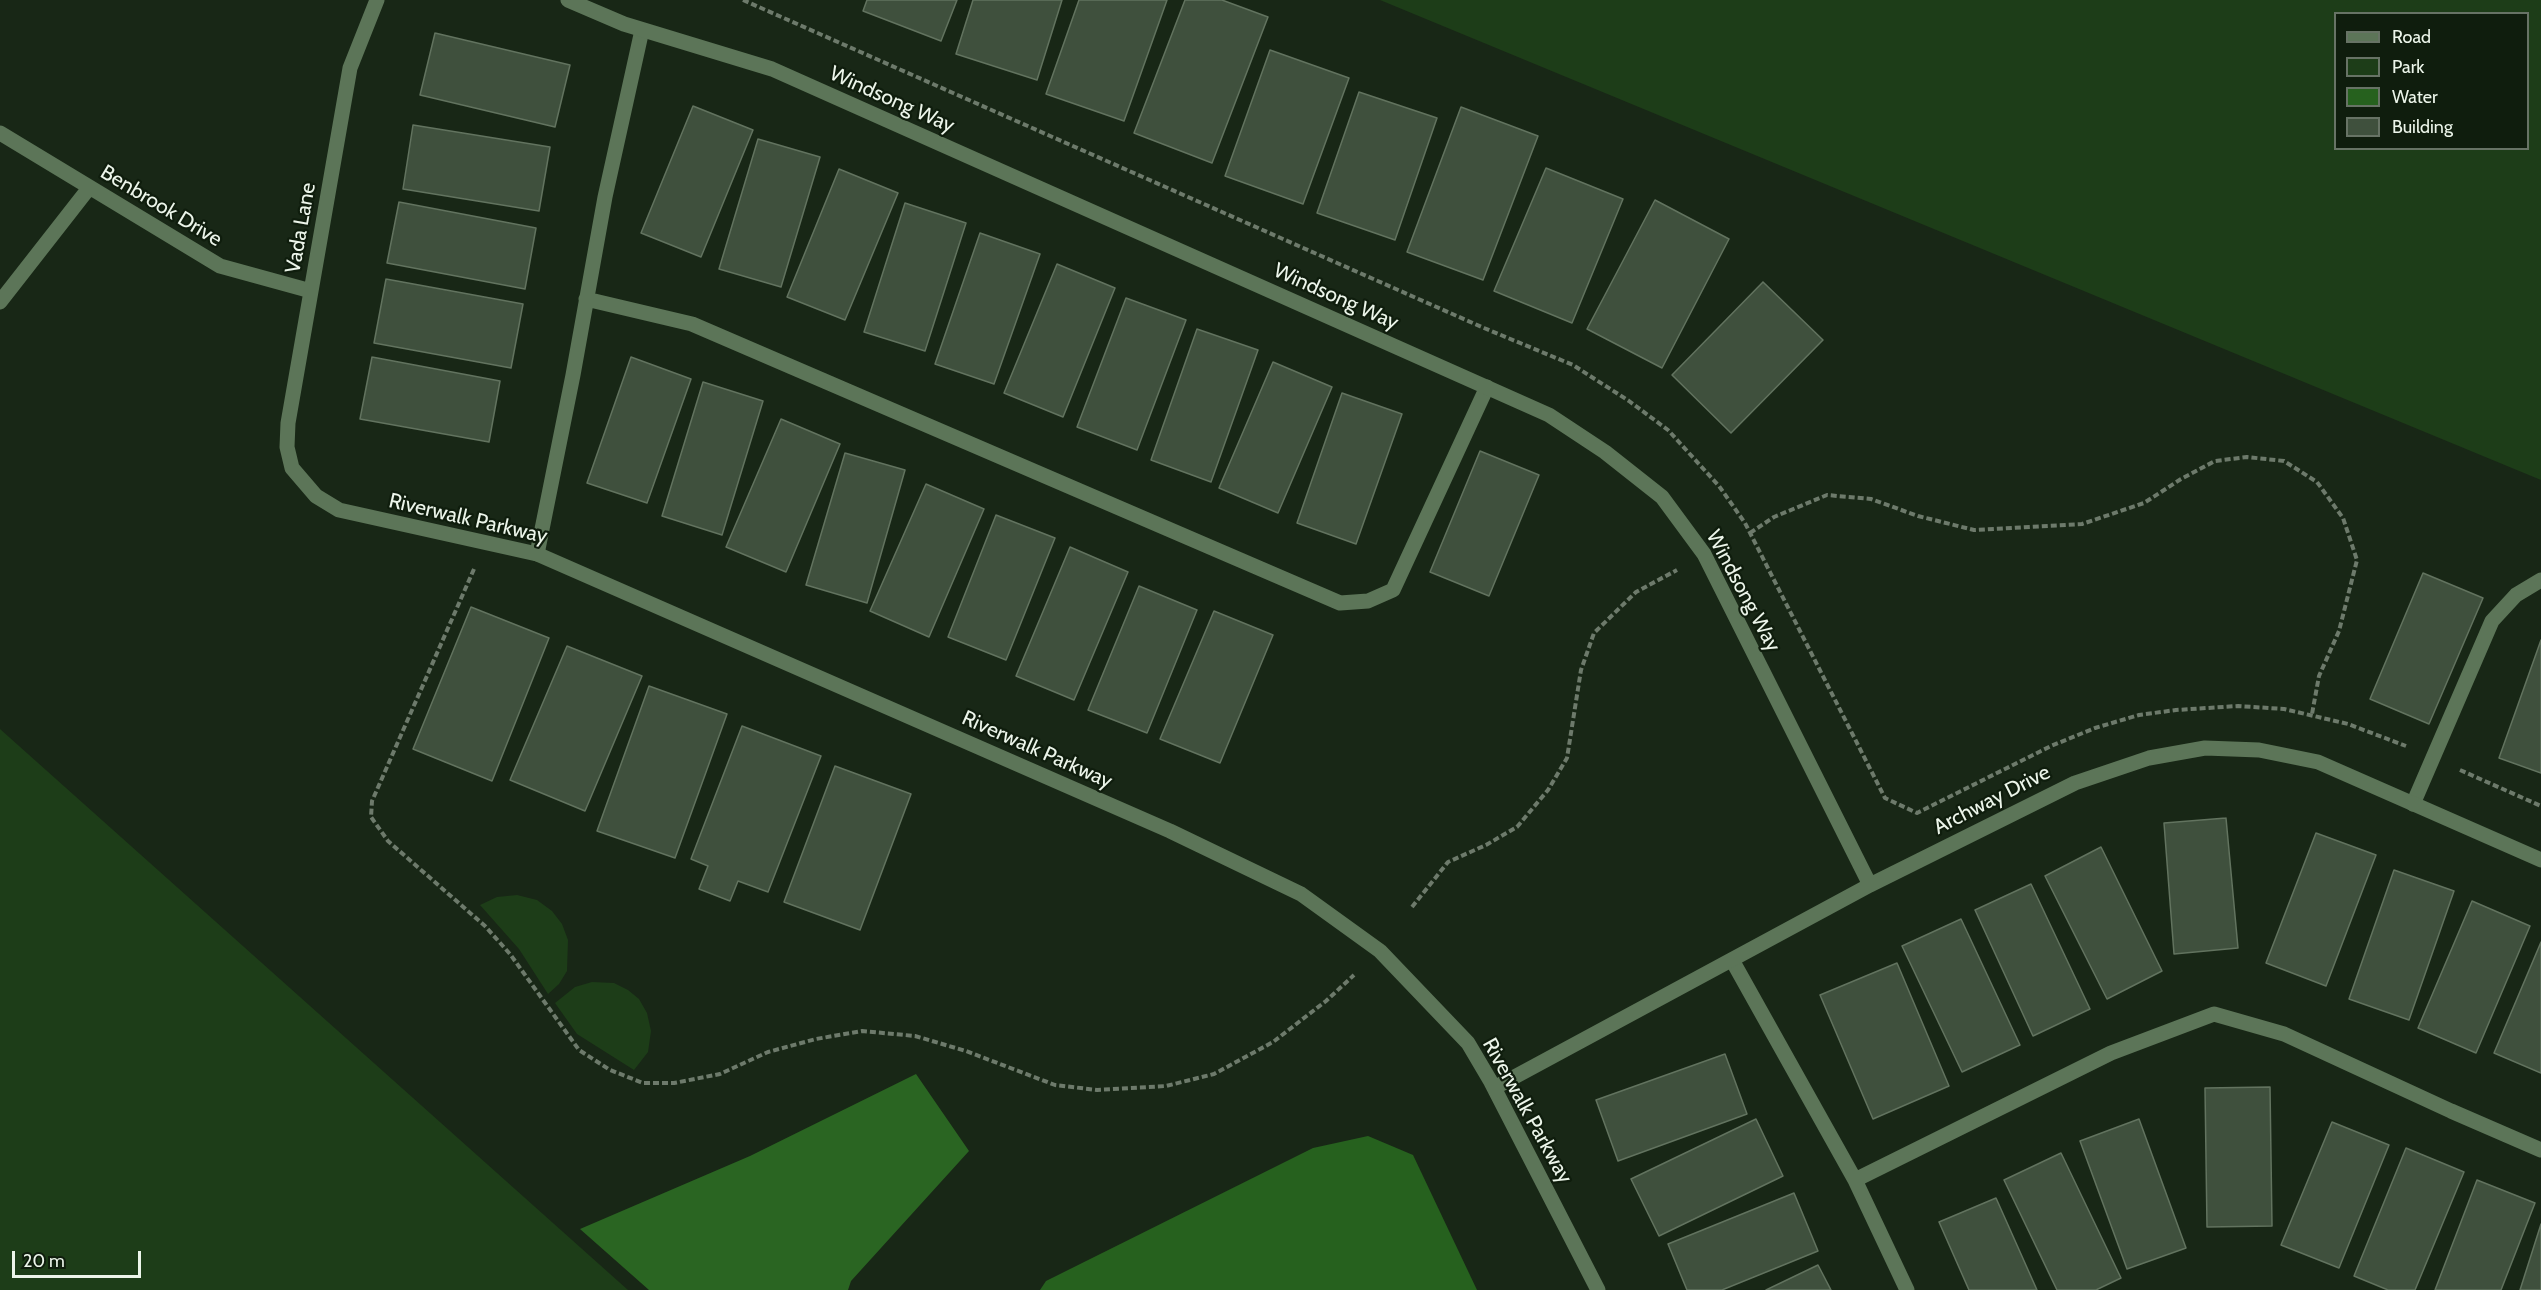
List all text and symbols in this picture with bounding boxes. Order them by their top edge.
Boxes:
legend [2334,12,2529,150]
text: Road [2392,26,2431,48]
text: Park [2392,56,2424,78]
street label: Windsong Way [826,61,958,139]
text: Water [2392,86,2438,108]
text: Building [2392,116,2453,138]
street label: Benbrook Drive [96,160,226,252]
street label: Vada Lane [281,181,321,275]
street label: Windsong Way [1270,258,1402,336]
street label: Riverwalk Parkway [386,488,550,550]
street label: Windsong Way [1700,526,1786,656]
street label: Riverwalk Parkway [958,706,1116,794]
street label: Archway Drive [1930,760,2054,840]
street label: Riverwalk Parkway [1477,1034,1577,1188]
scale bar [15,1239,144,1277]
text: 20 m [23,1250,65,1272]

